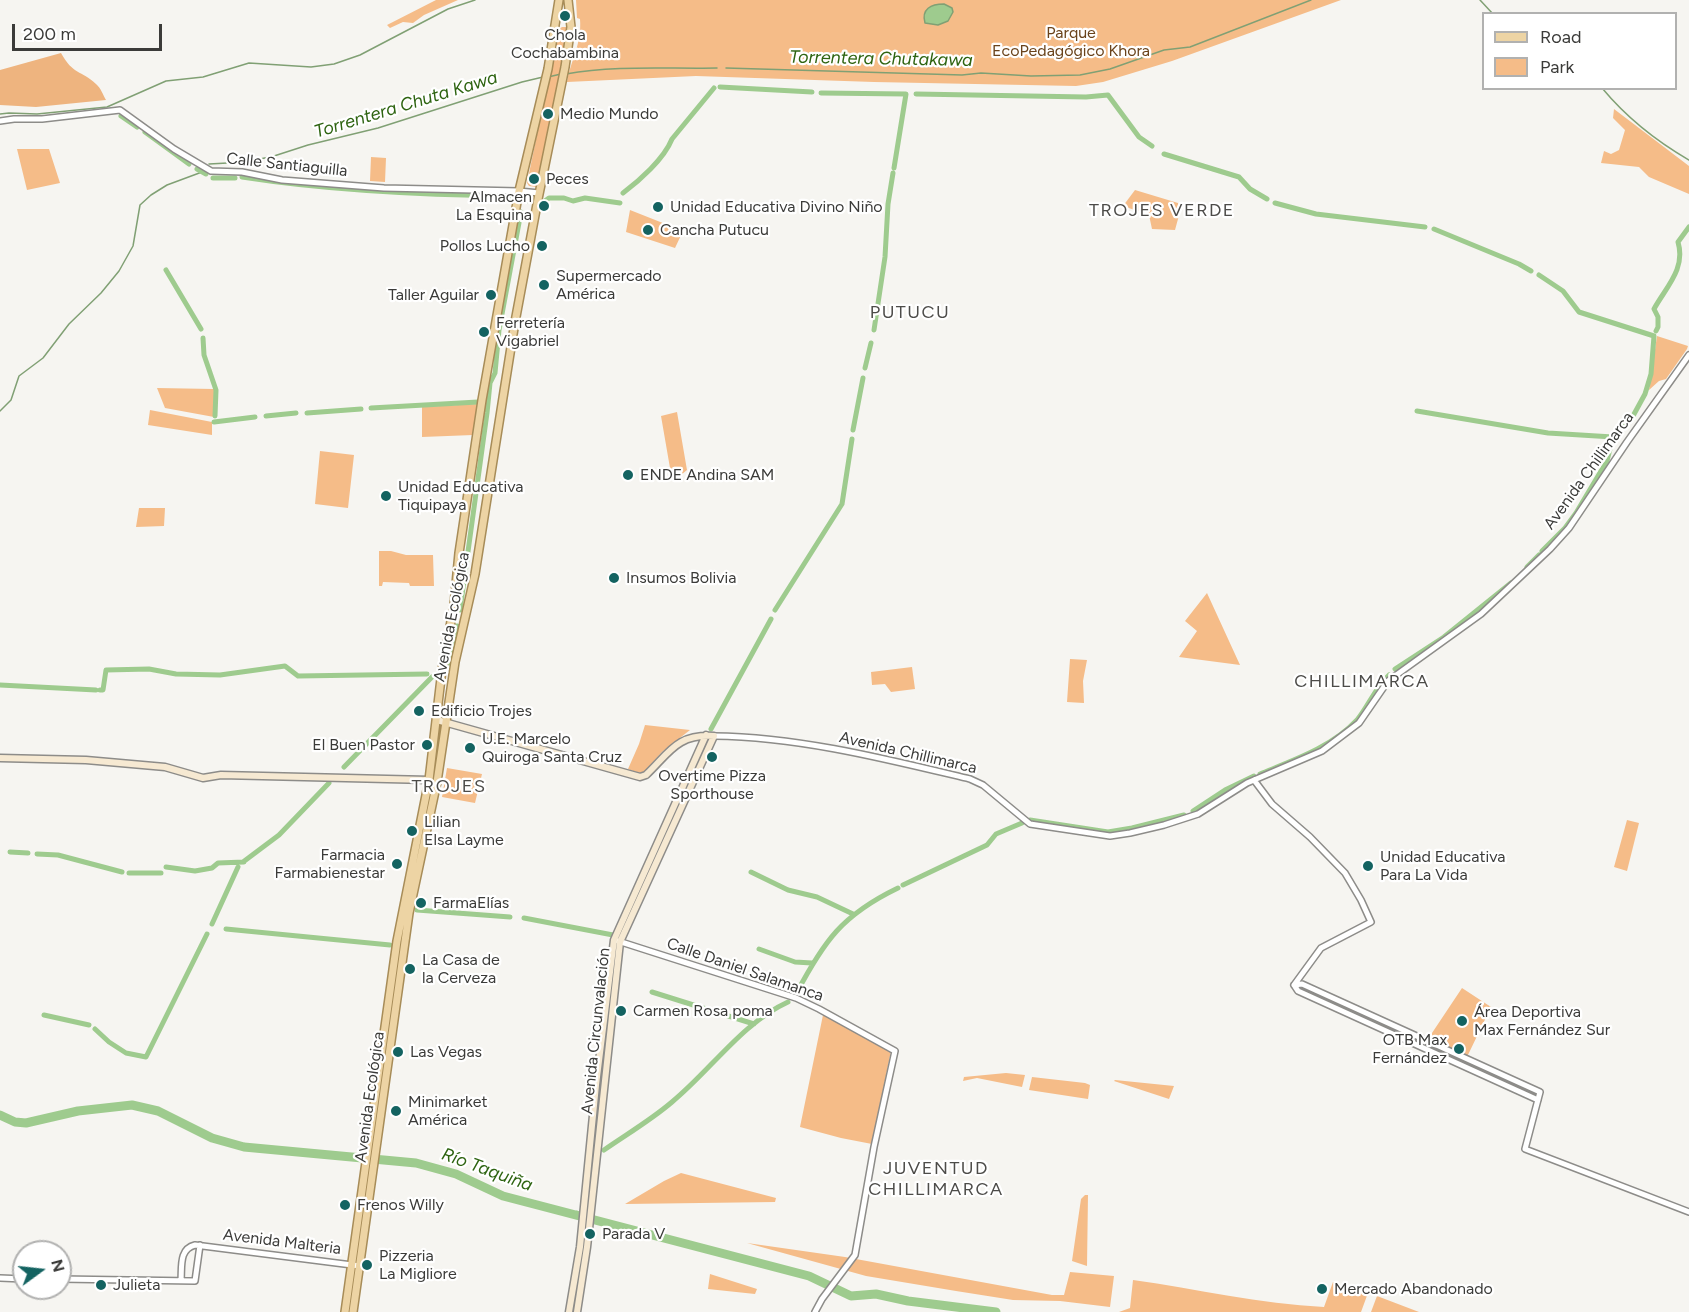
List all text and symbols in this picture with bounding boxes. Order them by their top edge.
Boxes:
marker: Chola Cochabambina [558,9,572,23]
scale bar [15,12,165,50]
legend [1482,12,1677,90]
text: 200 m [23,23,76,45]
park label: Parque EcoPedagógico Khora [992,23,1150,61]
place label: Chola Cochabambina [511,25,619,63]
text: Road [1540,26,1581,48]
water label: Torrentera Chutakawa [789,47,973,71]
text: Park [1540,56,1574,78]
water label: Torrentera Chuta Kawa [312,67,500,143]
place label: Medio Mundo [560,104,659,124]
marker: Medio Mundo [541,107,555,121]
street label: Calle Santiaguilla [226,149,348,181]
place label: Peces [546,169,589,189]
marker: Peces [527,172,541,186]
place label: Almacen La Esquina [456,187,532,225]
place label: Unidad Educativa Divino Niño [670,197,883,217]
marker: Almacen La Esquina [537,199,551,213]
marker: Unidad Educativa Divino Niño [651,200,665,214]
district label: TROJES VERDE [1089,200,1235,222]
place label: Cancha Putucu [660,220,769,240]
marker: Cancha Putucu [641,223,655,237]
place label: Pollos Lucho [440,236,530,256]
marker: Pollos Lucho [535,239,549,253]
place label: Supermercado América [556,266,662,304]
marker: Supermercado América [537,278,551,292]
place label: Taller Aguilar [388,285,479,305]
marker: Taller Aguilar [484,288,498,302]
district label: PUTUCU [870,302,950,324]
place label: Ferretería Vigabriel [496,313,565,351]
marker: Ferretería Vigabriel [477,325,491,339]
street label: Avenida Chillimarca [1540,408,1638,534]
place label: ENDE Andina SAM [640,465,774,485]
marker: ENDE Andina SAM [621,468,635,482]
place label: Unidad Educativa Tiquipaya [398,477,523,515]
marker: Unidad Educativa Tiquipaya [379,489,393,503]
street label: Avenida Ecológica [430,550,474,684]
place label: Insumos Bolivia [626,568,736,588]
marker: Insumos Bolivia [607,571,621,585]
district label: CHILLIMARCA [1294,671,1430,693]
place label: Edificio Trojes [431,701,532,721]
marker: Edificio Trojes [412,704,426,718]
street label: Avenida Chillimarca [837,728,979,778]
place label: U.E. Marcelo Quiroga Santa Cruz [482,729,622,767]
place label: El Buen Pastor [312,735,415,755]
marker: El Buen Pastor [420,738,434,752]
marker: U.E. Marcelo Quiroga Santa Cruz [463,741,477,755]
marker: Overtime Pizza Sporthouse [705,750,719,764]
place label: Overtime Pizza Sporthouse [658,766,766,804]
district label: TROJES [411,776,487,798]
place label: Lilian Elsa Layme [424,812,504,850]
marker: Lilian Elsa Layme [405,824,419,838]
place label: Farmacia Farmabienestar [275,845,385,883]
place label: Unidad Educativa Para La Vida [1380,847,1505,885]
marker: Farmacia Farmabienestar [390,857,404,871]
marker: Unidad Educativa Para La Vida [1361,859,1375,873]
place label: FarmaElías [433,893,509,913]
marker: FarmaElías [414,896,428,910]
street label: Calle Daniel Salamanca [664,934,826,1006]
street label: Avenida Circunvalación [578,947,614,1115]
place label: La Casa de la Cerveza [422,950,500,988]
marker: La Casa de la Cerveza [403,962,417,976]
place label: Carmen Rosa poma [633,1001,773,1021]
place label: Área Deportiva Max Fernández Sur [1474,1002,1610,1040]
marker: Carmen Rosa poma [614,1004,628,1018]
marker: Área Deportiva Max Fernández Sur [1455,1014,1469,1028]
street label: Avenida Ecológica [351,1030,389,1164]
place label: OTB Max Fernández [1372,1030,1447,1068]
place label: Las Vegas [410,1042,482,1062]
marker: OTB Max Fernández [1452,1042,1466,1056]
marker: Las Vegas [391,1045,405,1059]
place label: Minimarket América [408,1092,487,1130]
marker: Minimarket América [389,1104,403,1118]
water label: Río Taquiña [439,1144,535,1196]
district label: JUVENTUD CHILLIMARCA [868,1158,1004,1200]
place label: Frenos Willy [357,1195,444,1215]
marker: Frenos Willy [338,1198,352,1212]
place label: Parada V [602,1224,665,1244]
street label: Avenida Malteria [222,1225,342,1259]
marker: Parada V [583,1227,597,1241]
north arrow [12,1240,72,1300]
place label: Pizzeria La Migliore [379,1246,457,1284]
text: N [47,1257,69,1274]
marker: Pizzeria La Migliore [360,1258,374,1272]
place label: Julieta [113,1275,160,1295]
marker: Julieta [94,1278,108,1292]
place label: Mercado Abandonado [1334,1279,1493,1299]
marker: Mercado Abandonado [1315,1282,1329,1296]

